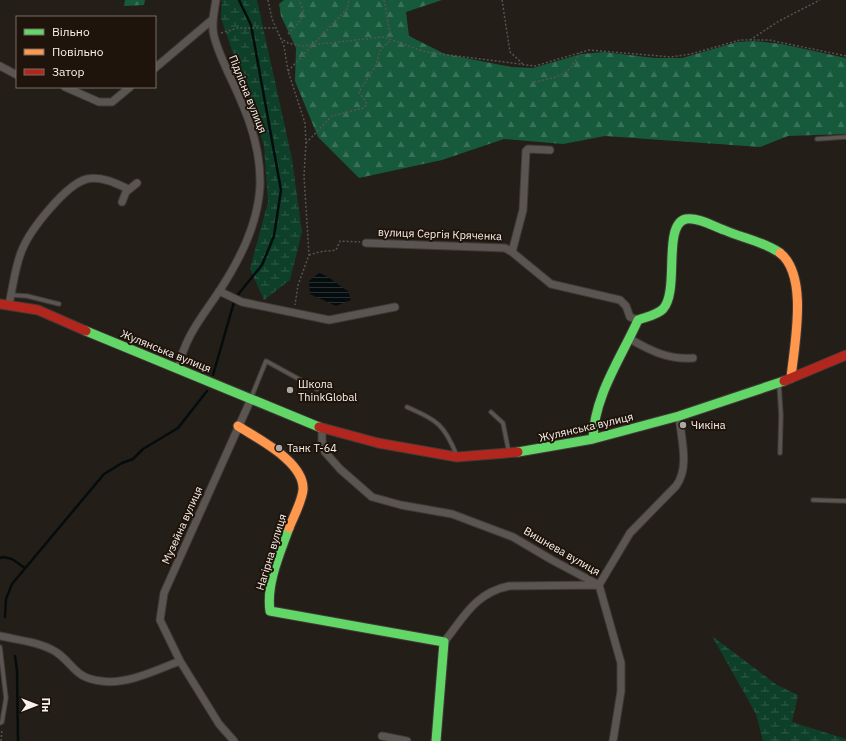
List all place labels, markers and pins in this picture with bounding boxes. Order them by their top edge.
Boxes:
place label: Школа ThinkGlobal [298,377,357,404]
marker: Школа ThinkGlobal [285,385,295,395]
place label: Чикіна [691,418,726,432]
marker: Чикіна [678,420,688,430]
place label: Танк Т-64 [287,441,337,455]
marker: Танк Т-64 [274,443,284,453]

